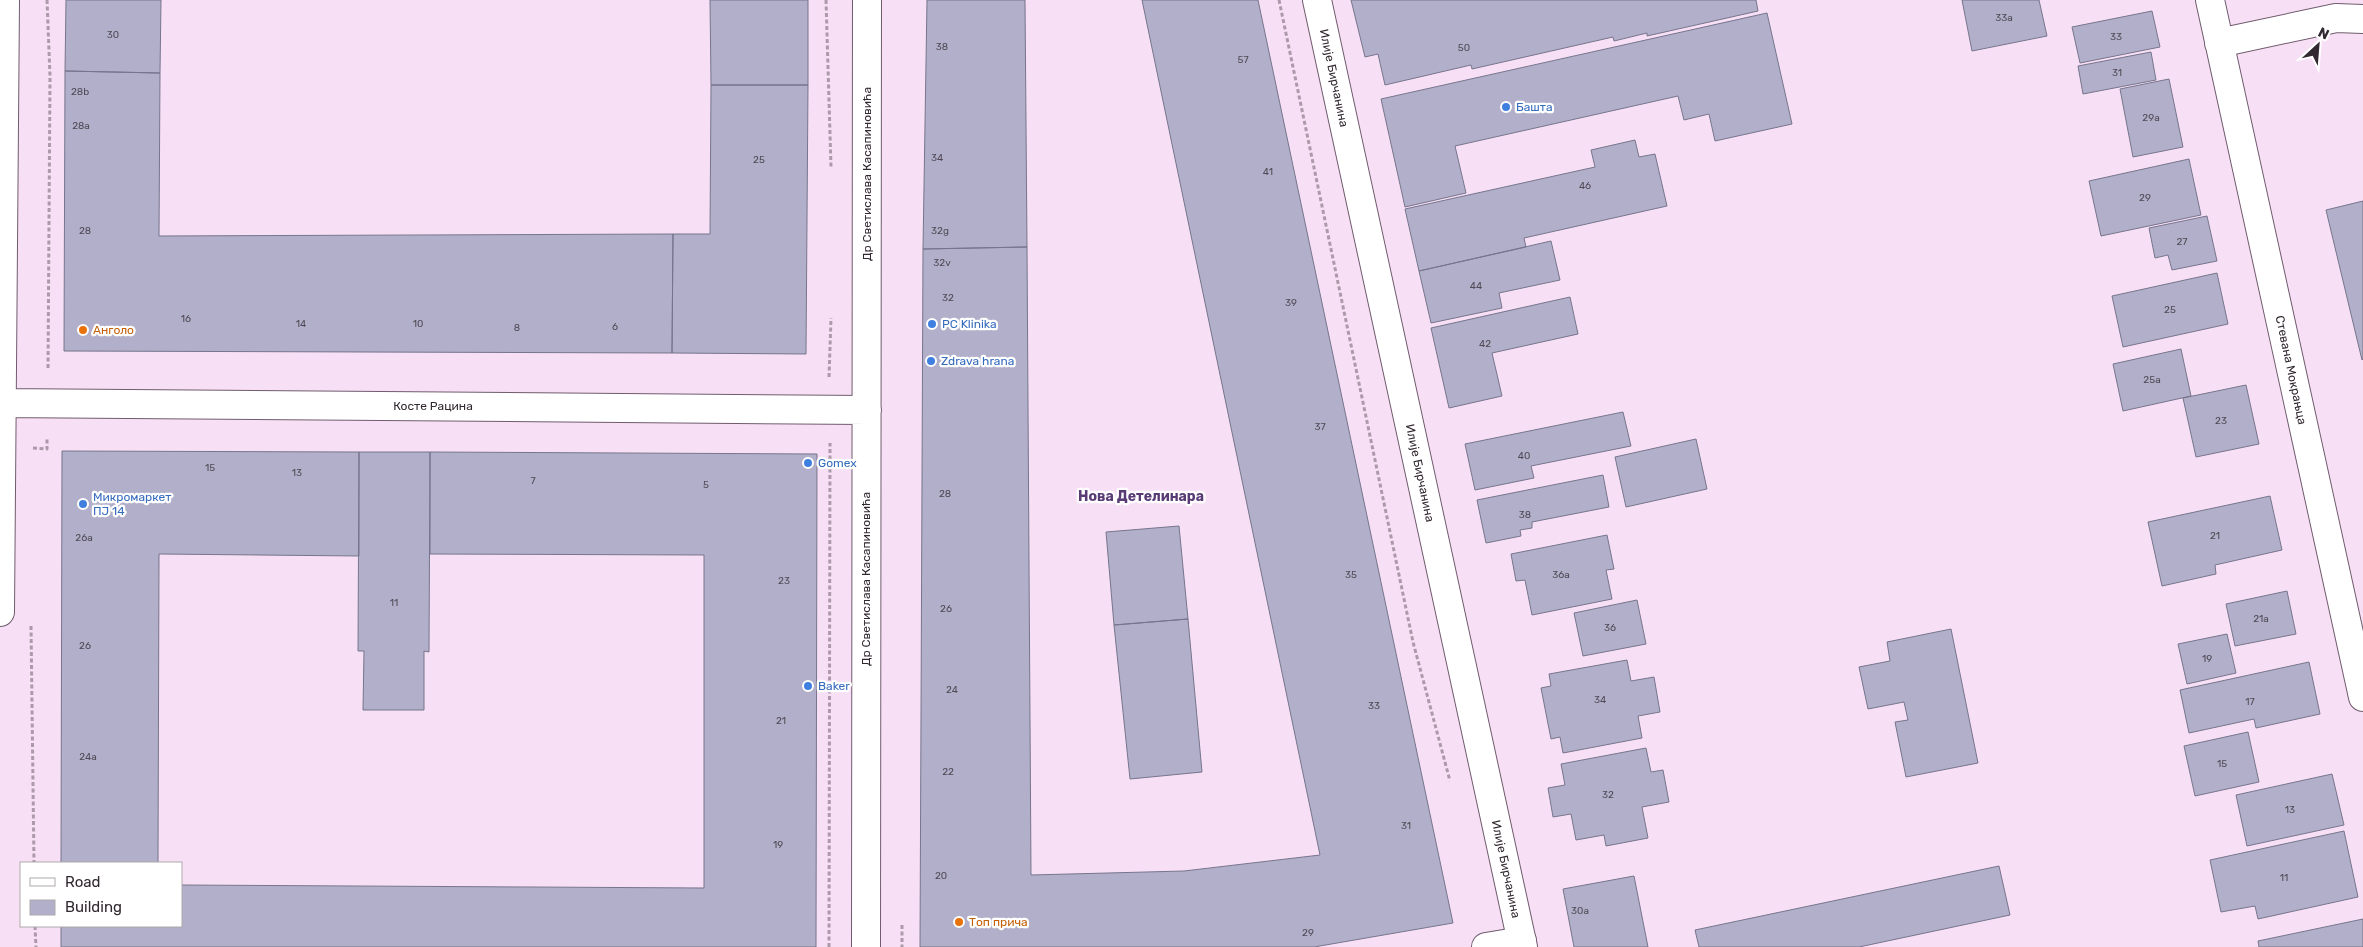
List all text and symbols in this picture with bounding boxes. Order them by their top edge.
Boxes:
house number: 33a [1995,12,2013,24]
north arrow [2293,20,2343,70]
text: N [2315,24,2332,44]
street label: Илије Бирчанина [1317,28,1351,128]
house number: 30 [107,29,119,41]
house number: 33 [2110,31,2122,43]
house number: 38 [936,41,948,53]
house number: 50 [1458,42,1470,54]
house number: 57 [1237,54,1249,66]
house number: 31 [2112,67,2122,79]
house number: 28b [71,86,89,98]
street label: Др Светислава Касапиновића [860,87,874,261]
place label: Башта [1516,100,1553,114]
marker: Башта [1500,101,1512,113]
house number: 29a [2142,112,2160,124]
house number: 28a [72,120,90,132]
house number: 34 [931,152,943,164]
house number: 25 [753,154,765,166]
house number: 41 [1263,166,1273,178]
house number: 46 [1579,180,1591,192]
house number: 29 [2139,192,2151,204]
house number: 28 [79,225,91,237]
house number: 32g [931,225,949,237]
house number: 27 [2177,236,2188,248]
house number: 32v [933,257,951,269]
house number: 44 [1470,280,1482,292]
house number: 32 [942,292,954,304]
house number: 39 [1285,297,1297,309]
house number: 25 [2164,304,2176,316]
house number: 16 [181,313,191,325]
street label: Стевана Мокрањца [2273,314,2309,426]
place label: PC Klinika [942,317,997,331]
house number: 14 [296,318,306,330]
house number: 10 [413,318,423,330]
marker: PC Klinika [926,318,938,330]
house number: 6 [612,321,618,333]
house number: 8 [514,322,520,334]
place label: Анголо [93,323,134,337]
marker: Анголо [77,324,89,336]
house number: 42 [1479,338,1491,350]
place label: Zdrava hrana [941,354,1014,368]
marker: Zdrava hrana [925,355,937,367]
house number: 25a [2143,374,2161,386]
street label: Косте Рацина [393,399,473,413]
house number: 23 [2215,415,2227,427]
house number: 37 [1314,421,1326,433]
street label: Илије Бирчанина [1403,423,1437,523]
house number: 40 [1518,450,1530,462]
place label: Gomex [818,456,857,470]
marker: Gomex [802,457,814,469]
house number: 15 [205,462,215,474]
house number: 13 [292,467,302,479]
house number: 7 [530,475,536,487]
house number: 5 [703,479,709,491]
house number: 28 [939,488,951,500]
district label: Нова Детелинара [1078,488,1204,505]
place label: Микромаркет ПЈ 14 [93,490,171,518]
street label: Др Светислава Касапиновића [859,492,873,666]
marker: Микромаркет ПЈ 14 [77,498,89,510]
house number: 38 [1519,509,1531,521]
house number: 21 [2210,530,2220,542]
house number: 26a [75,532,93,544]
house number: 35 [1345,569,1357,581]
house number: 36a [1552,569,1570,581]
house number: 23 [778,575,790,587]
house number: 11 [390,597,398,609]
house number: 26 [940,603,952,615]
house number: 21a [2253,613,2269,625]
house number: 36 [1604,622,1616,634]
house number: 26 [79,640,91,652]
house number: 19 [2202,653,2212,665]
place label: Baker [818,679,850,693]
marker: Baker [802,680,814,692]
house number: 24 [946,684,958,696]
house number: 34 [1594,694,1606,706]
house number: 17 [2245,696,2255,708]
house number: 33 [1368,700,1380,712]
house number: 21 [776,715,786,727]
house number: 24a [79,751,97,763]
house number: 15 [2217,758,2227,770]
house number: 22 [942,766,954,778]
house number: 32 [1602,789,1614,801]
house number: 13 [2285,804,2295,816]
street label: Илије Бирчанина [1489,819,1523,919]
house number: 31 [1401,820,1411,832]
house number: 19 [773,839,783,851]
legend [20,862,182,927]
house number: 20 [935,870,947,882]
house number: 11 [2280,872,2288,884]
text: Road [65,873,101,891]
text: Building [65,898,122,916]
house number: 30a [1571,905,1589,917]
place label: Топ прича [969,915,1028,929]
marker: Топ прича [953,916,965,928]
house number: 29 [1302,927,1314,939]

